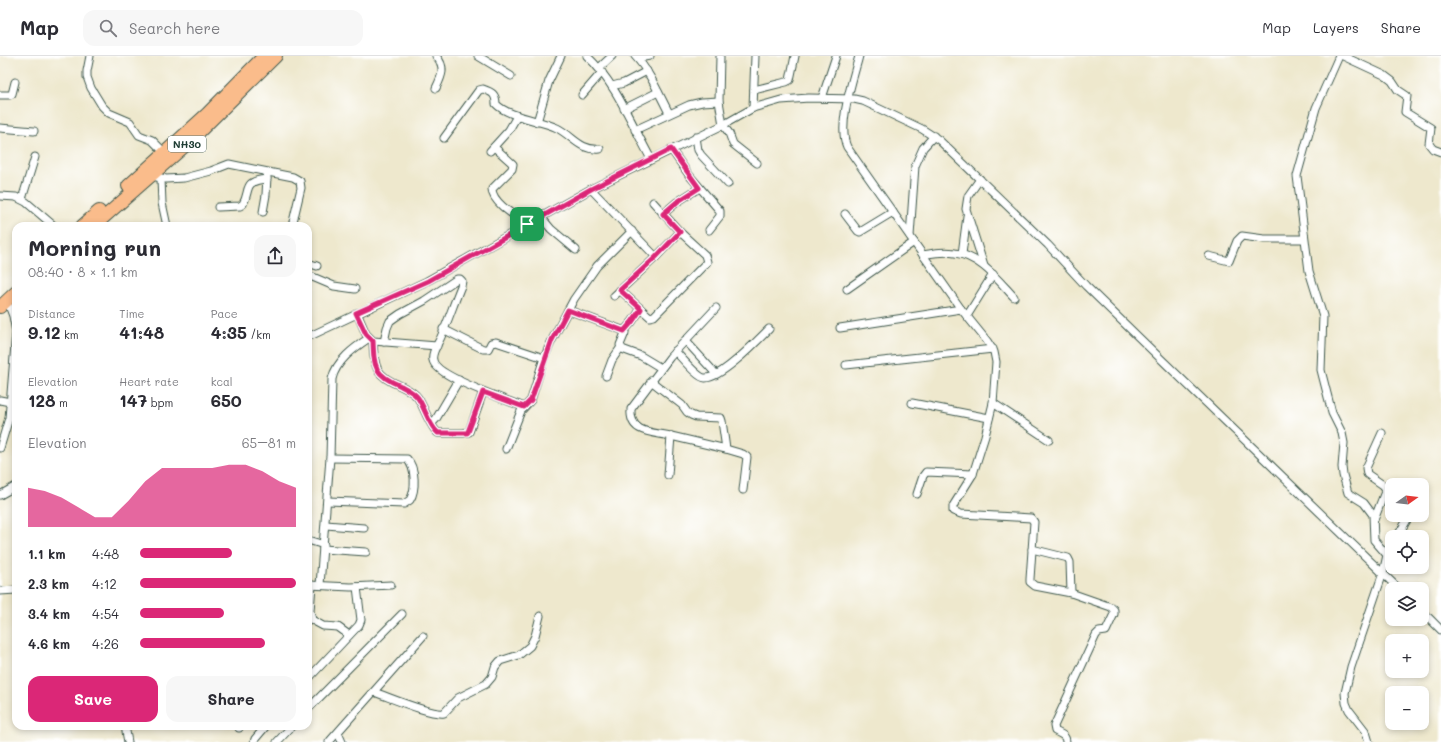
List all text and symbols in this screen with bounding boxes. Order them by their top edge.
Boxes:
search box [83,10,363,46]
text: Map [20,15,59,40]
icon: search [97,17,119,39]
text: Search here [129,18,220,38]
text: Map [1262,18,1291,37]
text: Layers [1313,18,1359,37]
text: Share [1381,18,1421,37]
road number: NH30 [168,136,206,152]
pin [510,207,544,241]
icon: arrive [516,213,538,235]
text: Morning run [28,233,161,262]
button: share [254,235,296,277]
text: 08:40 · 8 × 1.1 km [28,263,138,280]
text: Distance [28,306,75,321]
text: Time [119,306,144,321]
text: Pace [211,306,238,321]
text: 9.12 [28,321,61,343]
text: 41:48 [119,321,164,343]
text: 4:35 [211,321,247,343]
text: km [61,327,79,342]
text: /km [247,327,271,342]
text: Elevation [28,374,77,389]
text: Heart rate [119,374,179,389]
text: kcal [211,374,233,389]
text: 128 [28,389,56,411]
text: 147 [119,389,147,411]
text: 650 [211,389,242,411]
text: m [56,395,68,410]
text: bpm [147,395,173,410]
text: Elevation [28,434,86,451]
text: 65–81 m [242,434,296,451]
north arrow [1385,478,1429,522]
map controls [1385,478,1429,730]
button: locate [1385,530,1429,574]
text: 1.1 km [28,545,66,562]
text: 4:48 [92,545,119,562]
text: 2.3 km [28,575,69,592]
text: 4:12 [92,575,117,592]
button: layers [1385,582,1429,626]
text: 3.4 km [28,605,70,622]
text: 4:54 [92,605,119,622]
button: + [1385,634,1429,678]
text: 4.6 km [28,635,70,652]
text: 4:26 [92,635,119,652]
button: Save [28,676,158,722]
button: Share [166,676,296,722]
button: − [1385,686,1429,730]

